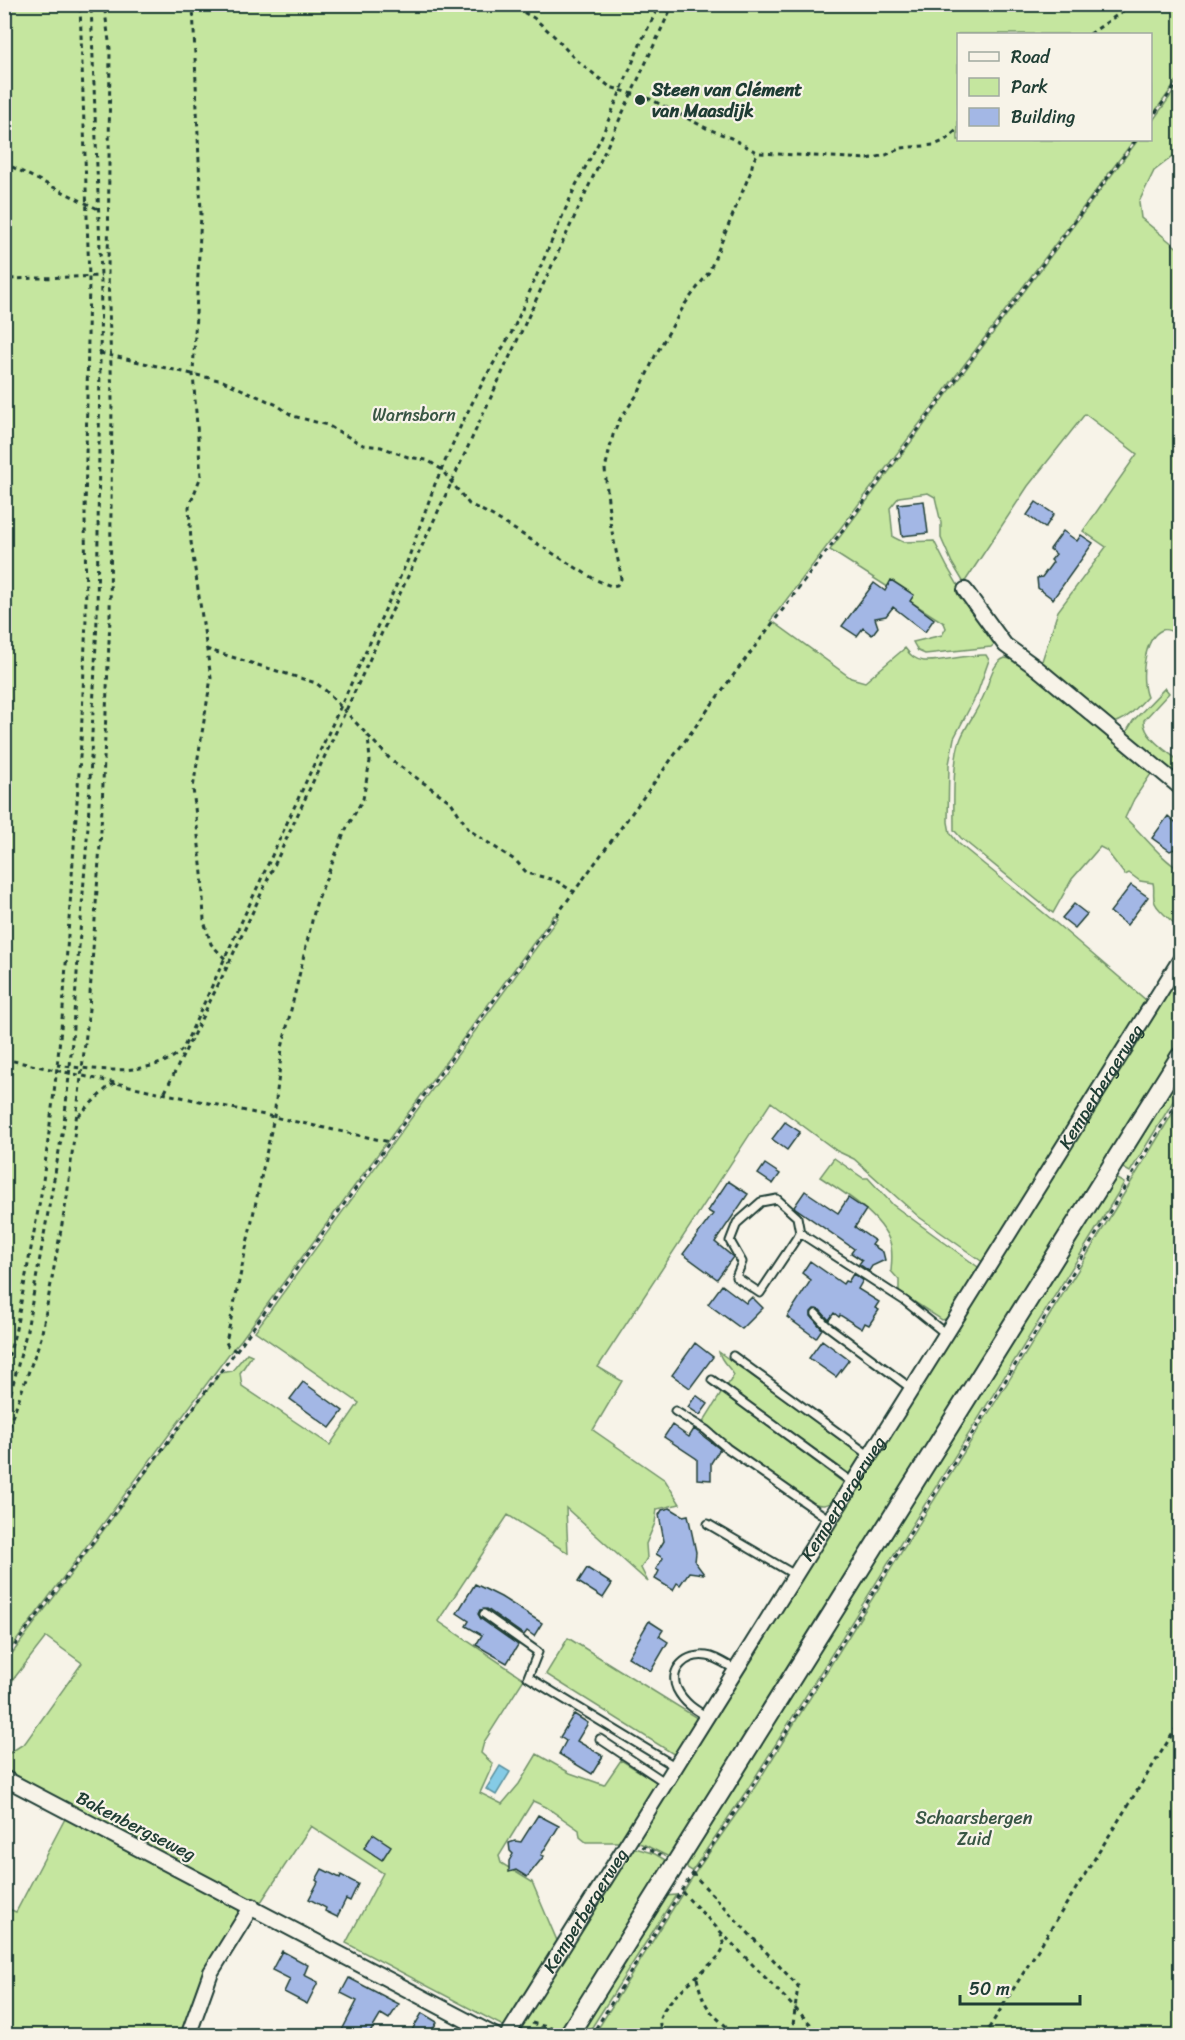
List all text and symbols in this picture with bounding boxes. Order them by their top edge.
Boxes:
legend [957,33,1152,141]
text: Road [1011,41,1051,73]
text: Park [1011,71,1048,103]
place label: Steen van Clément van Maasdijk [651,74,802,127]
marker: Steen van Clément van Maasdijk [633,93,647,107]
text: Building [1011,101,1075,133]
park label: Warnsborn [372,399,456,431]
street label: Kemperbergerweg [1050,1017,1152,1155]
street label: Kemperbergerweg [792,1429,895,1567]
street label: Bakenbergseweg [70,1782,202,1870]
park label: Schaarsbergen Zuid [915,1802,1033,1855]
street label: Kemperbergerweg [534,1842,637,1980]
scale bar [960,1968,1080,2006]
text: 50 m [969,1973,1010,2005]

